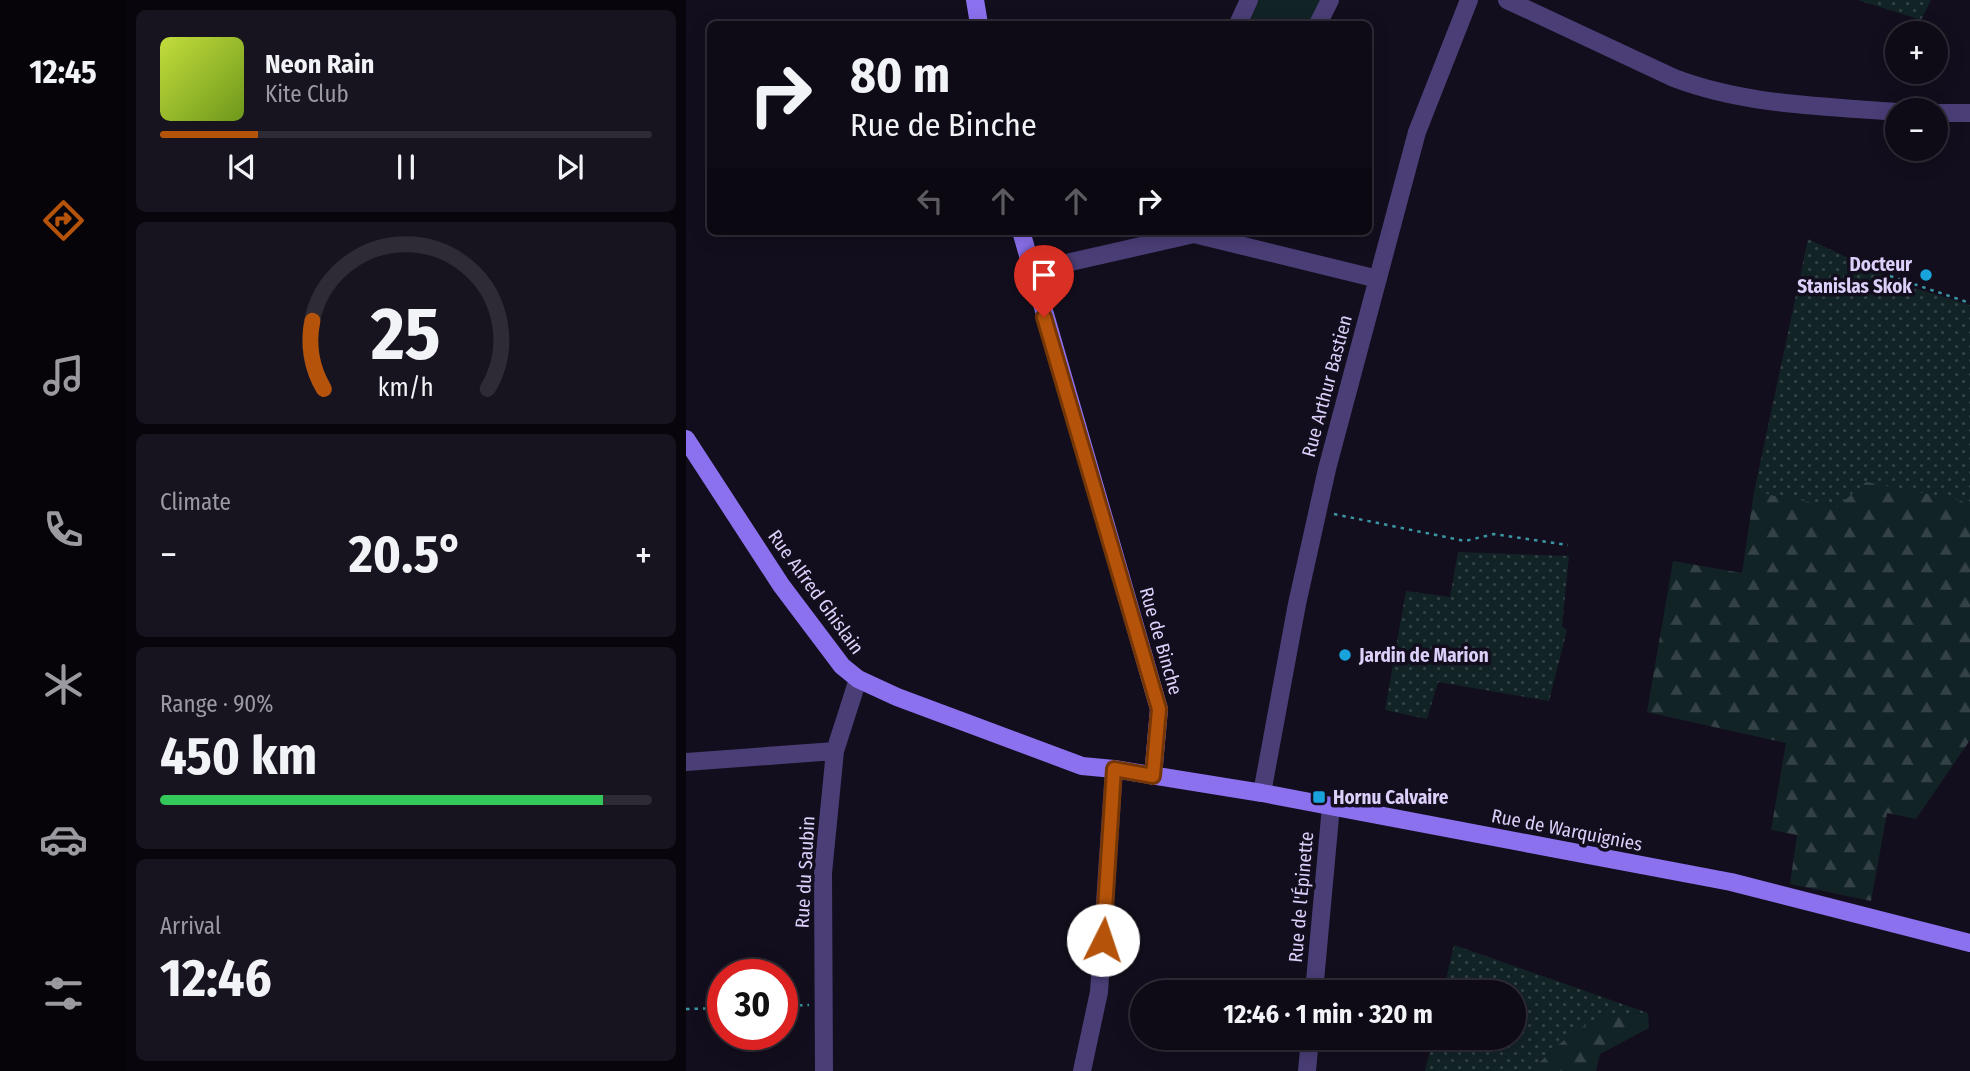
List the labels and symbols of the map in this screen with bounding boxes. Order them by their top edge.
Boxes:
pin [1014,245,1074,317]
place label: Docteur Stanislas Skok [1797,253,1913,298]
marker: Docteur Stanislas Skok [1918,267,1934,283]
street label: Rue Arthur Bastien [1297,312,1357,460]
street label: Rue Alfred Ghislain [763,525,869,659]
street label: Rue de Binche [1135,585,1187,697]
place label: Jardin de Marion [1358,644,1489,667]
marker: Jardin de Marion [1337,647,1353,663]
place label: Hornu Calvaire [1333,786,1449,809]
marker: Hornu Calvaire [1311,789,1327,805]
street label: Rue de Warquignies [1490,804,1644,856]
street label: Rue du Saubin [791,815,819,929]
street label: Rue de l'Épinette [1284,831,1318,963]
position arrow [1066,903,1140,977]
speed limit sign: 30 [707,959,798,1050]

